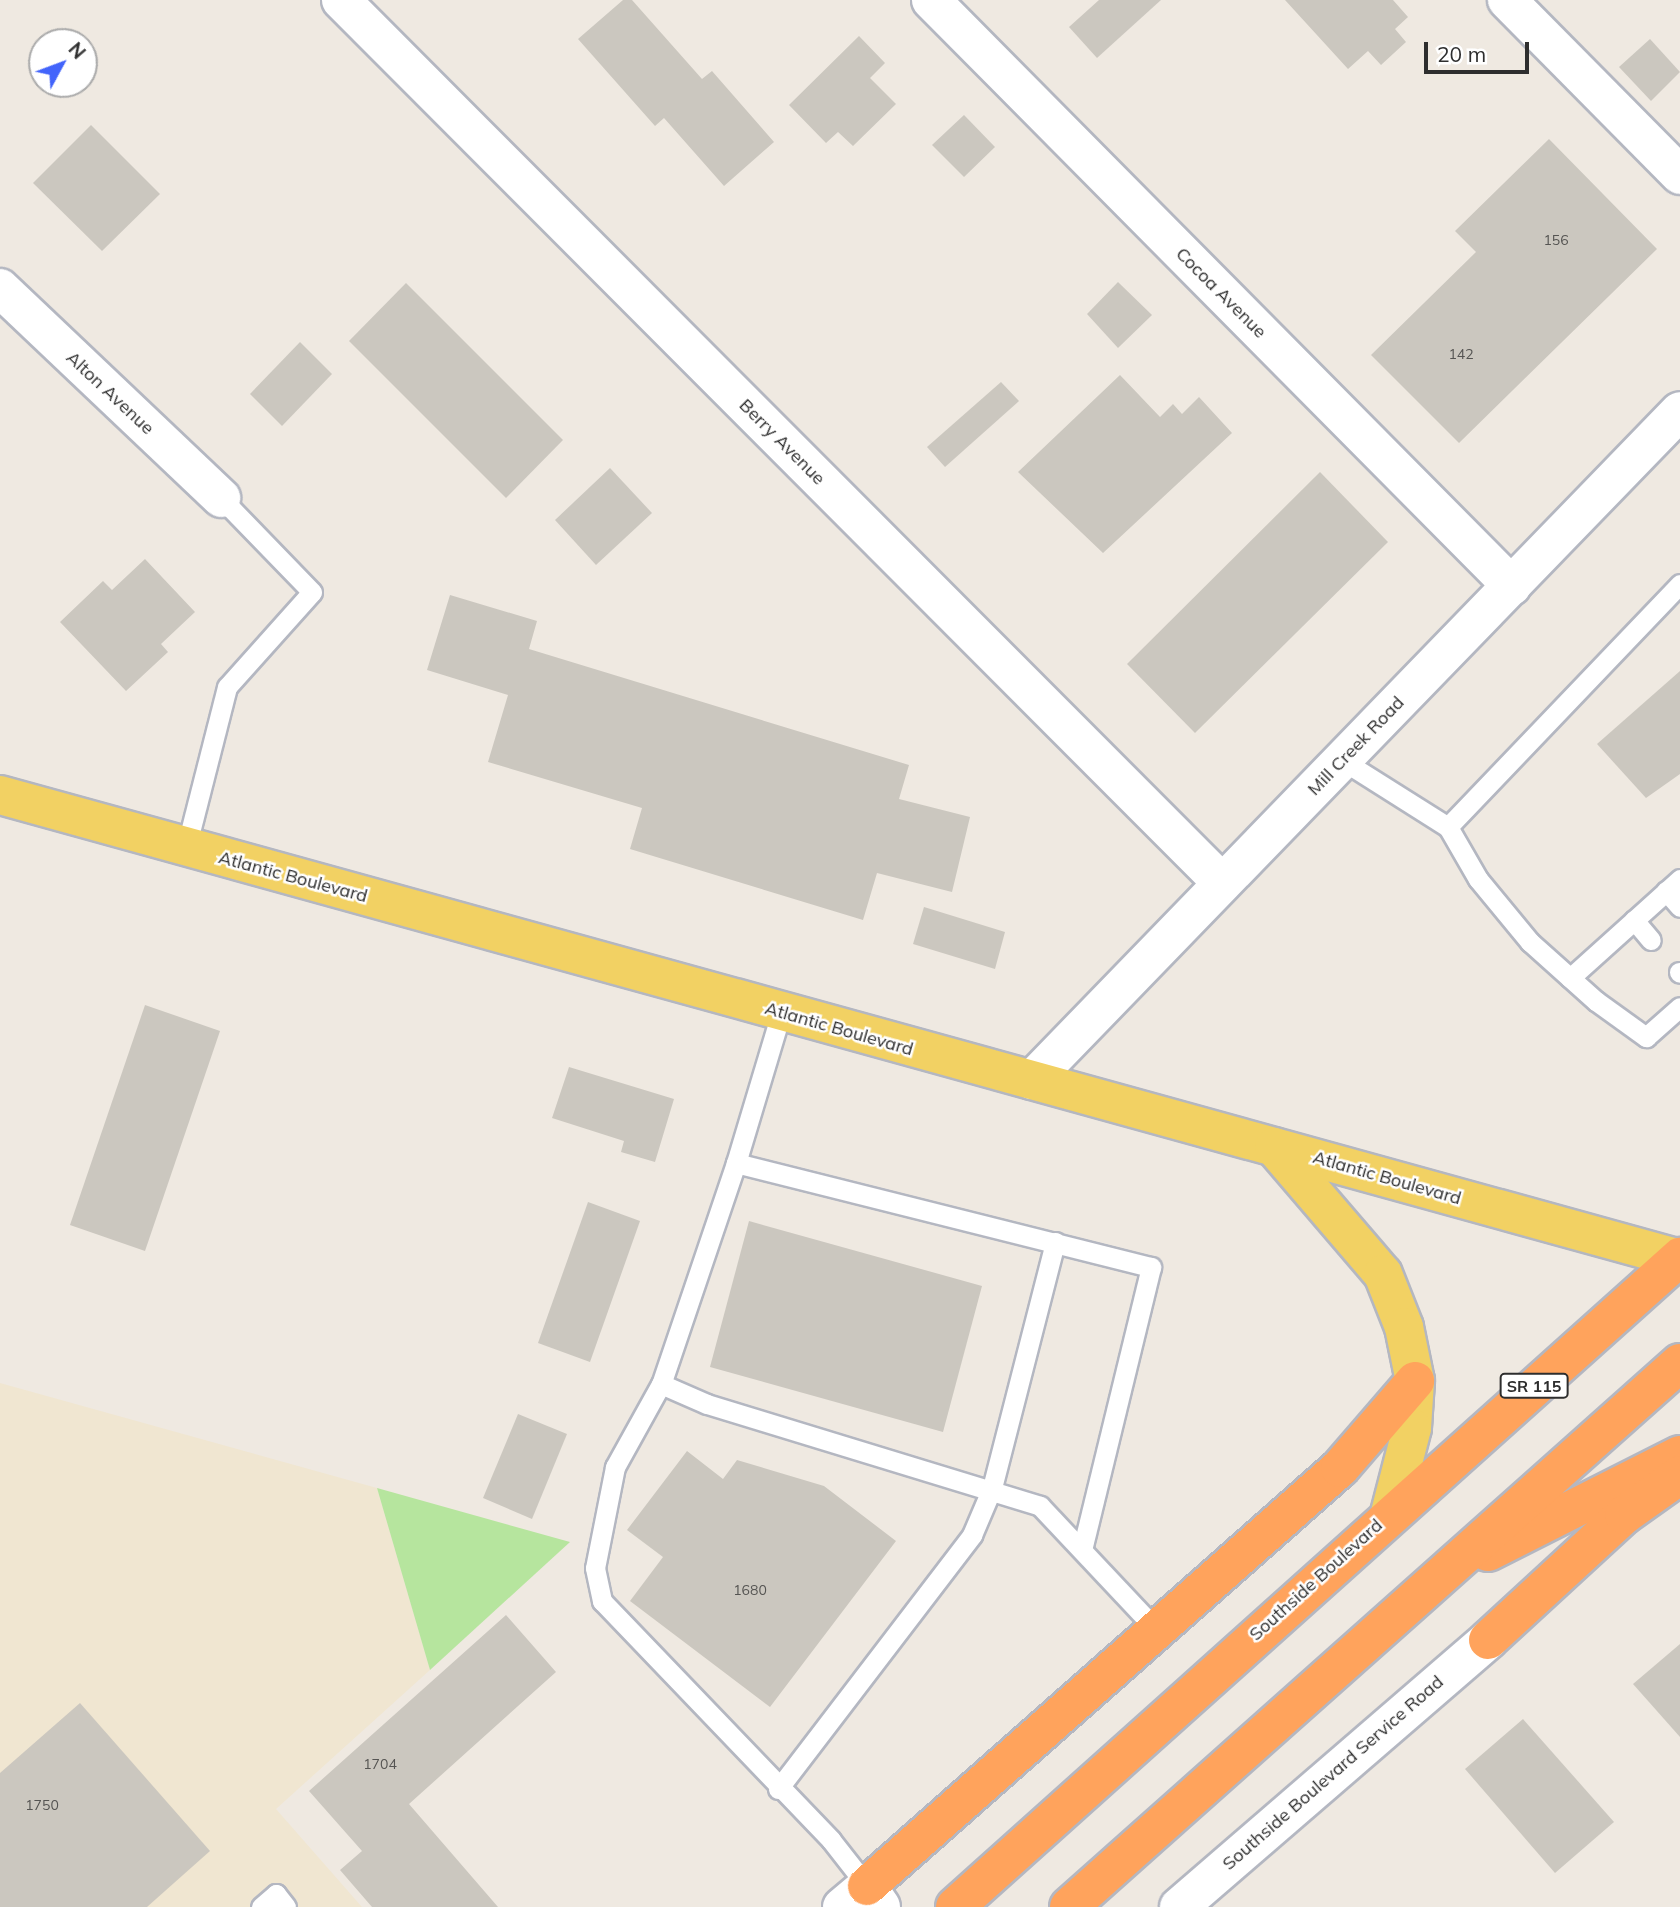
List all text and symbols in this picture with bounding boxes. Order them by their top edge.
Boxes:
north arrow [28,28,98,98]
scale bar [1428,28,1533,72]
text: N [64,37,91,64]
text: 20 m [1437,41,1486,67]
house number: 156 [1543,232,1569,248]
street label: Cocoa Avenue [1171,243,1271,343]
house number: 142 [1448,346,1474,362]
street label: Alton Avenue [62,347,158,439]
street label: Berry Avenue [735,395,829,489]
street label: Mill Creek Road [1303,692,1409,800]
street label: Atlantic Boulevard [216,847,370,907]
street label: Atlantic Boulevard [762,997,916,1061]
street label: Atlantic Boulevard [1310,1146,1464,1210]
road number: SR 115 [1499,1374,1569,1398]
street label: Southside Boulevard [1245,1515,1387,1645]
house number: 1680 [733,1582,767,1598]
street label: Southside Boulevard Service Road [1218,1671,1448,1875]
house number: 1704 [363,1756,397,1772]
house number: 1750 [25,1797,59,1813]

